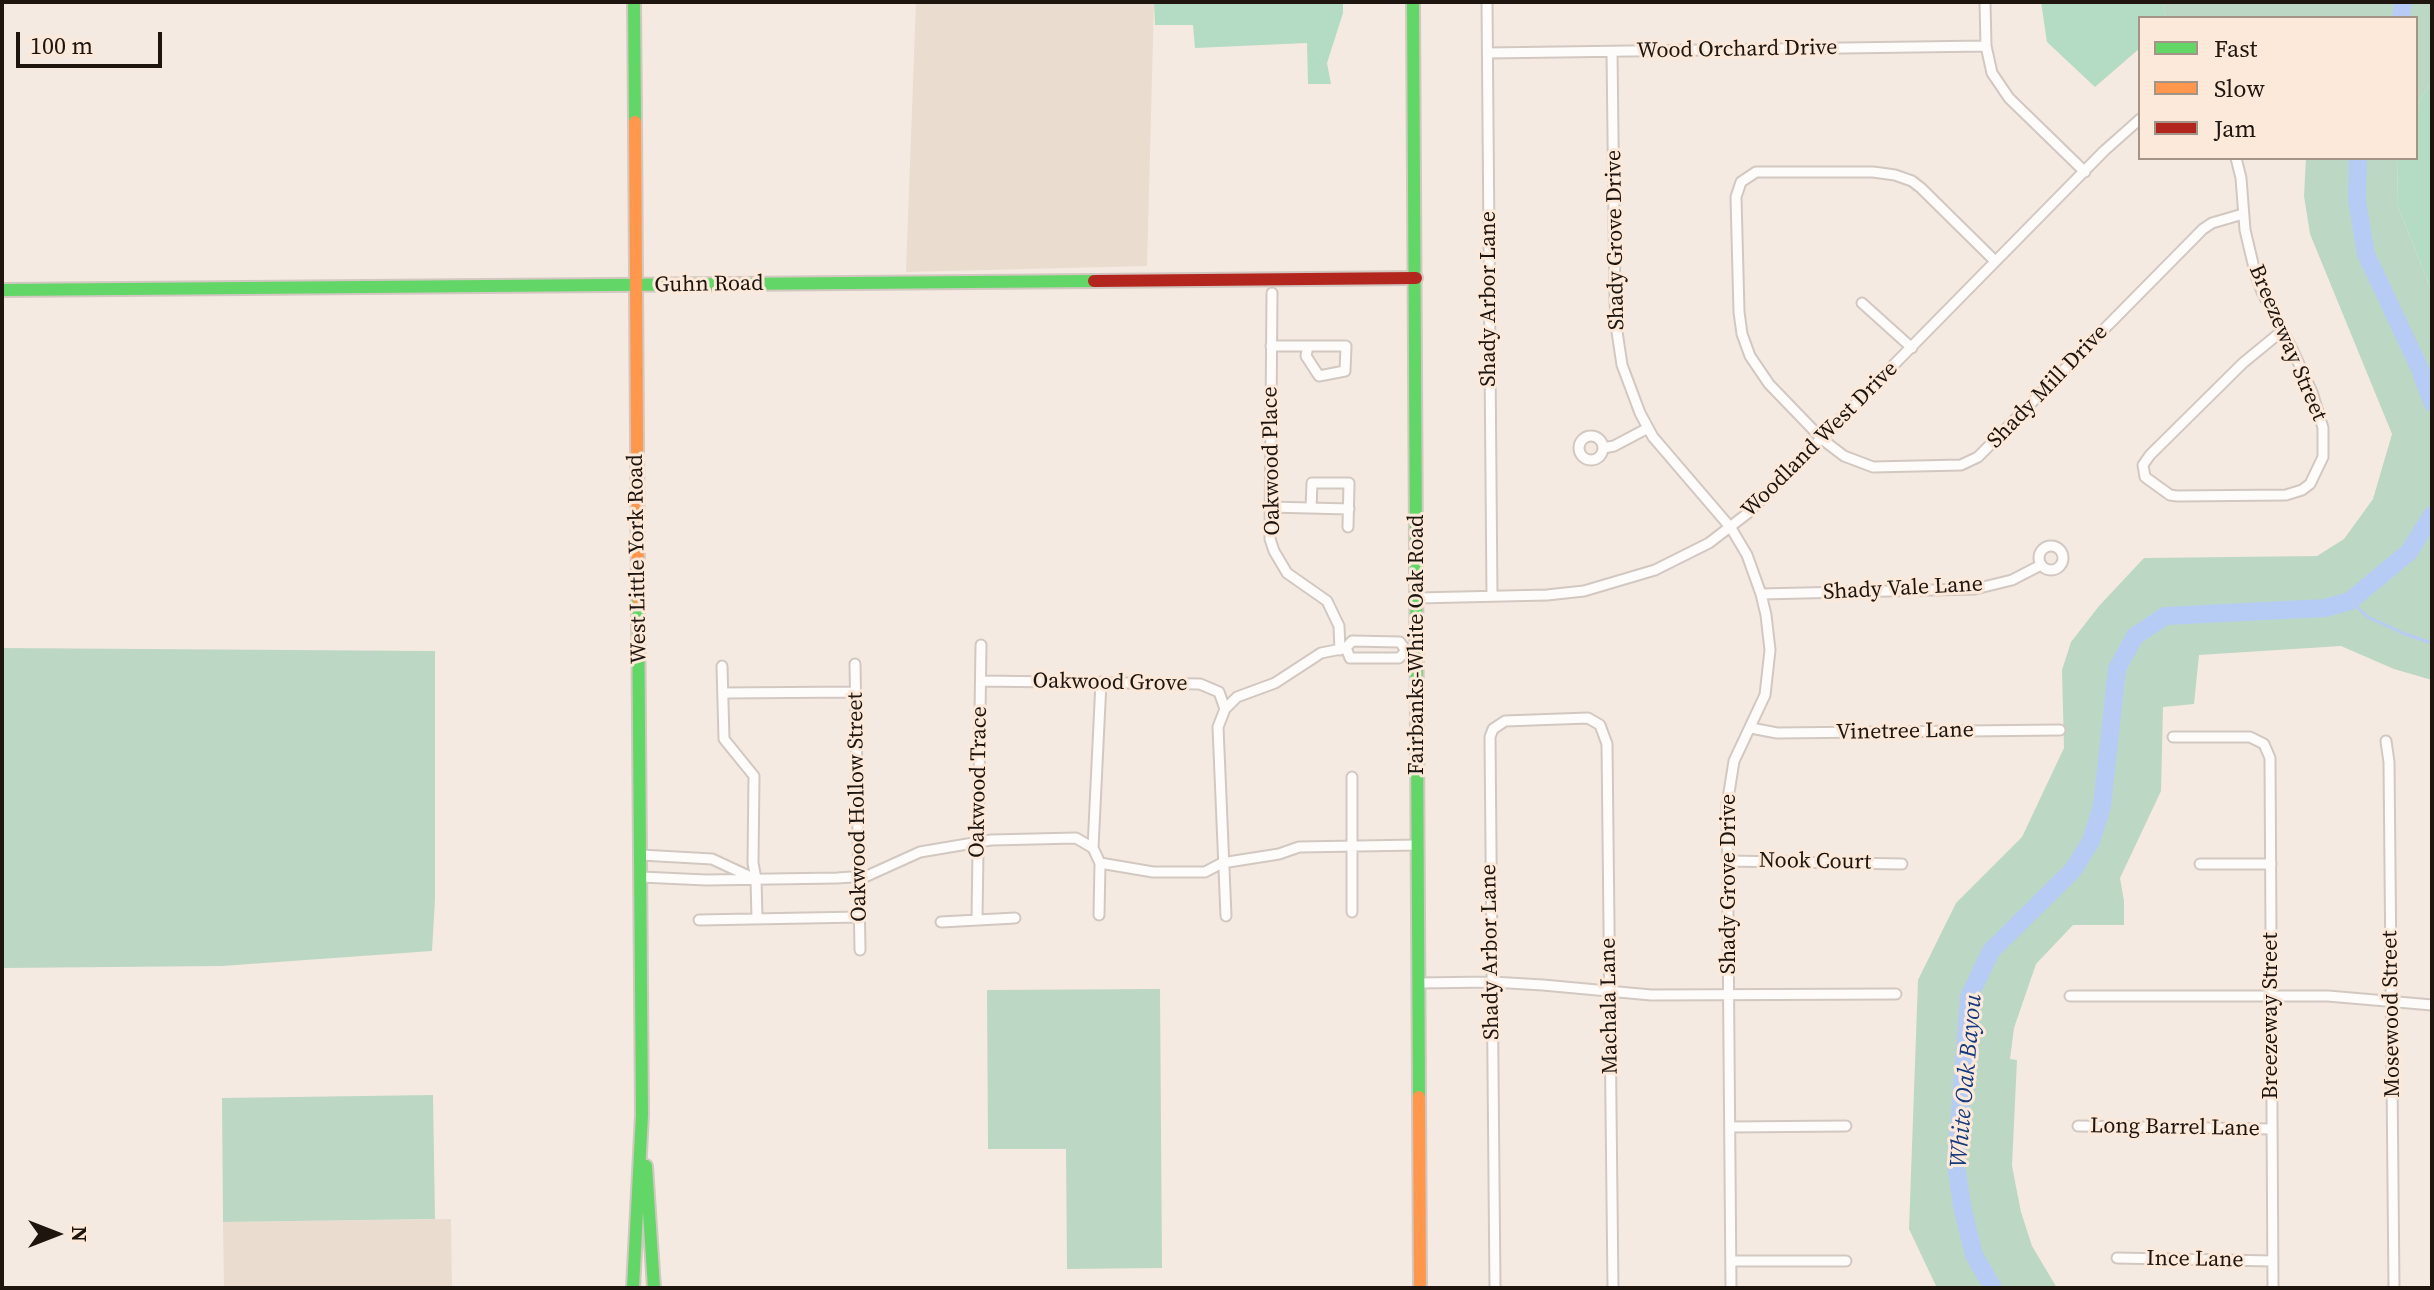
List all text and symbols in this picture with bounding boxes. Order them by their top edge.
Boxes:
scale bar [20,16,166,66]
legend [2138,16,2418,160]
text: 100 m [30,29,93,62]
text: Fast [2214,32,2257,65]
street label: Wood Orchard Drive [1637,35,1837,65]
text: Slow [2214,72,2265,105]
text: Jam [2214,112,2256,145]
street label: Shady Grove Drive [1601,150,1631,330]
street label: Shady Arbor Lane [1476,211,1502,387]
street label: Breezeway Street [2242,261,2332,425]
street label: Guhn Road [654,271,764,299]
street label: Shady Mill Drive [1982,320,2114,454]
street label: Woodland West Drive [1736,356,1904,524]
street label: Oakwood Place [1257,386,1287,536]
street label: West Little York Road [623,454,653,664]
street label: Fairbanks-White Oak Road [1404,515,1430,775]
street label: Shady Vale Lane [1822,572,1984,606]
street label: Oakwood Grove [1032,668,1188,698]
street label: Oakwood Hollow Street [843,692,873,922]
street label: Oakwood Trace [964,706,994,858]
street label: Vinetree Lane [1836,718,1974,746]
street label: Shady Grove Drive [1716,794,1742,974]
street label: Nook Court [1759,848,1871,876]
street label: Shady Arbor Lane [1476,864,1506,1040]
street label: Mosewood Street [2377,930,2407,1098]
street label: Breezeway Street [2258,932,2284,1100]
street label: Machala Lane [1596,937,1624,1075]
water label: White Oak Bayou [1945,993,1989,1169]
street label: Long Barrel Lane [2090,1113,2260,1143]
north arrow [16,1194,96,1274]
text: N [65,1226,95,1242]
street label: Ince Lane [2146,1246,2244,1274]

